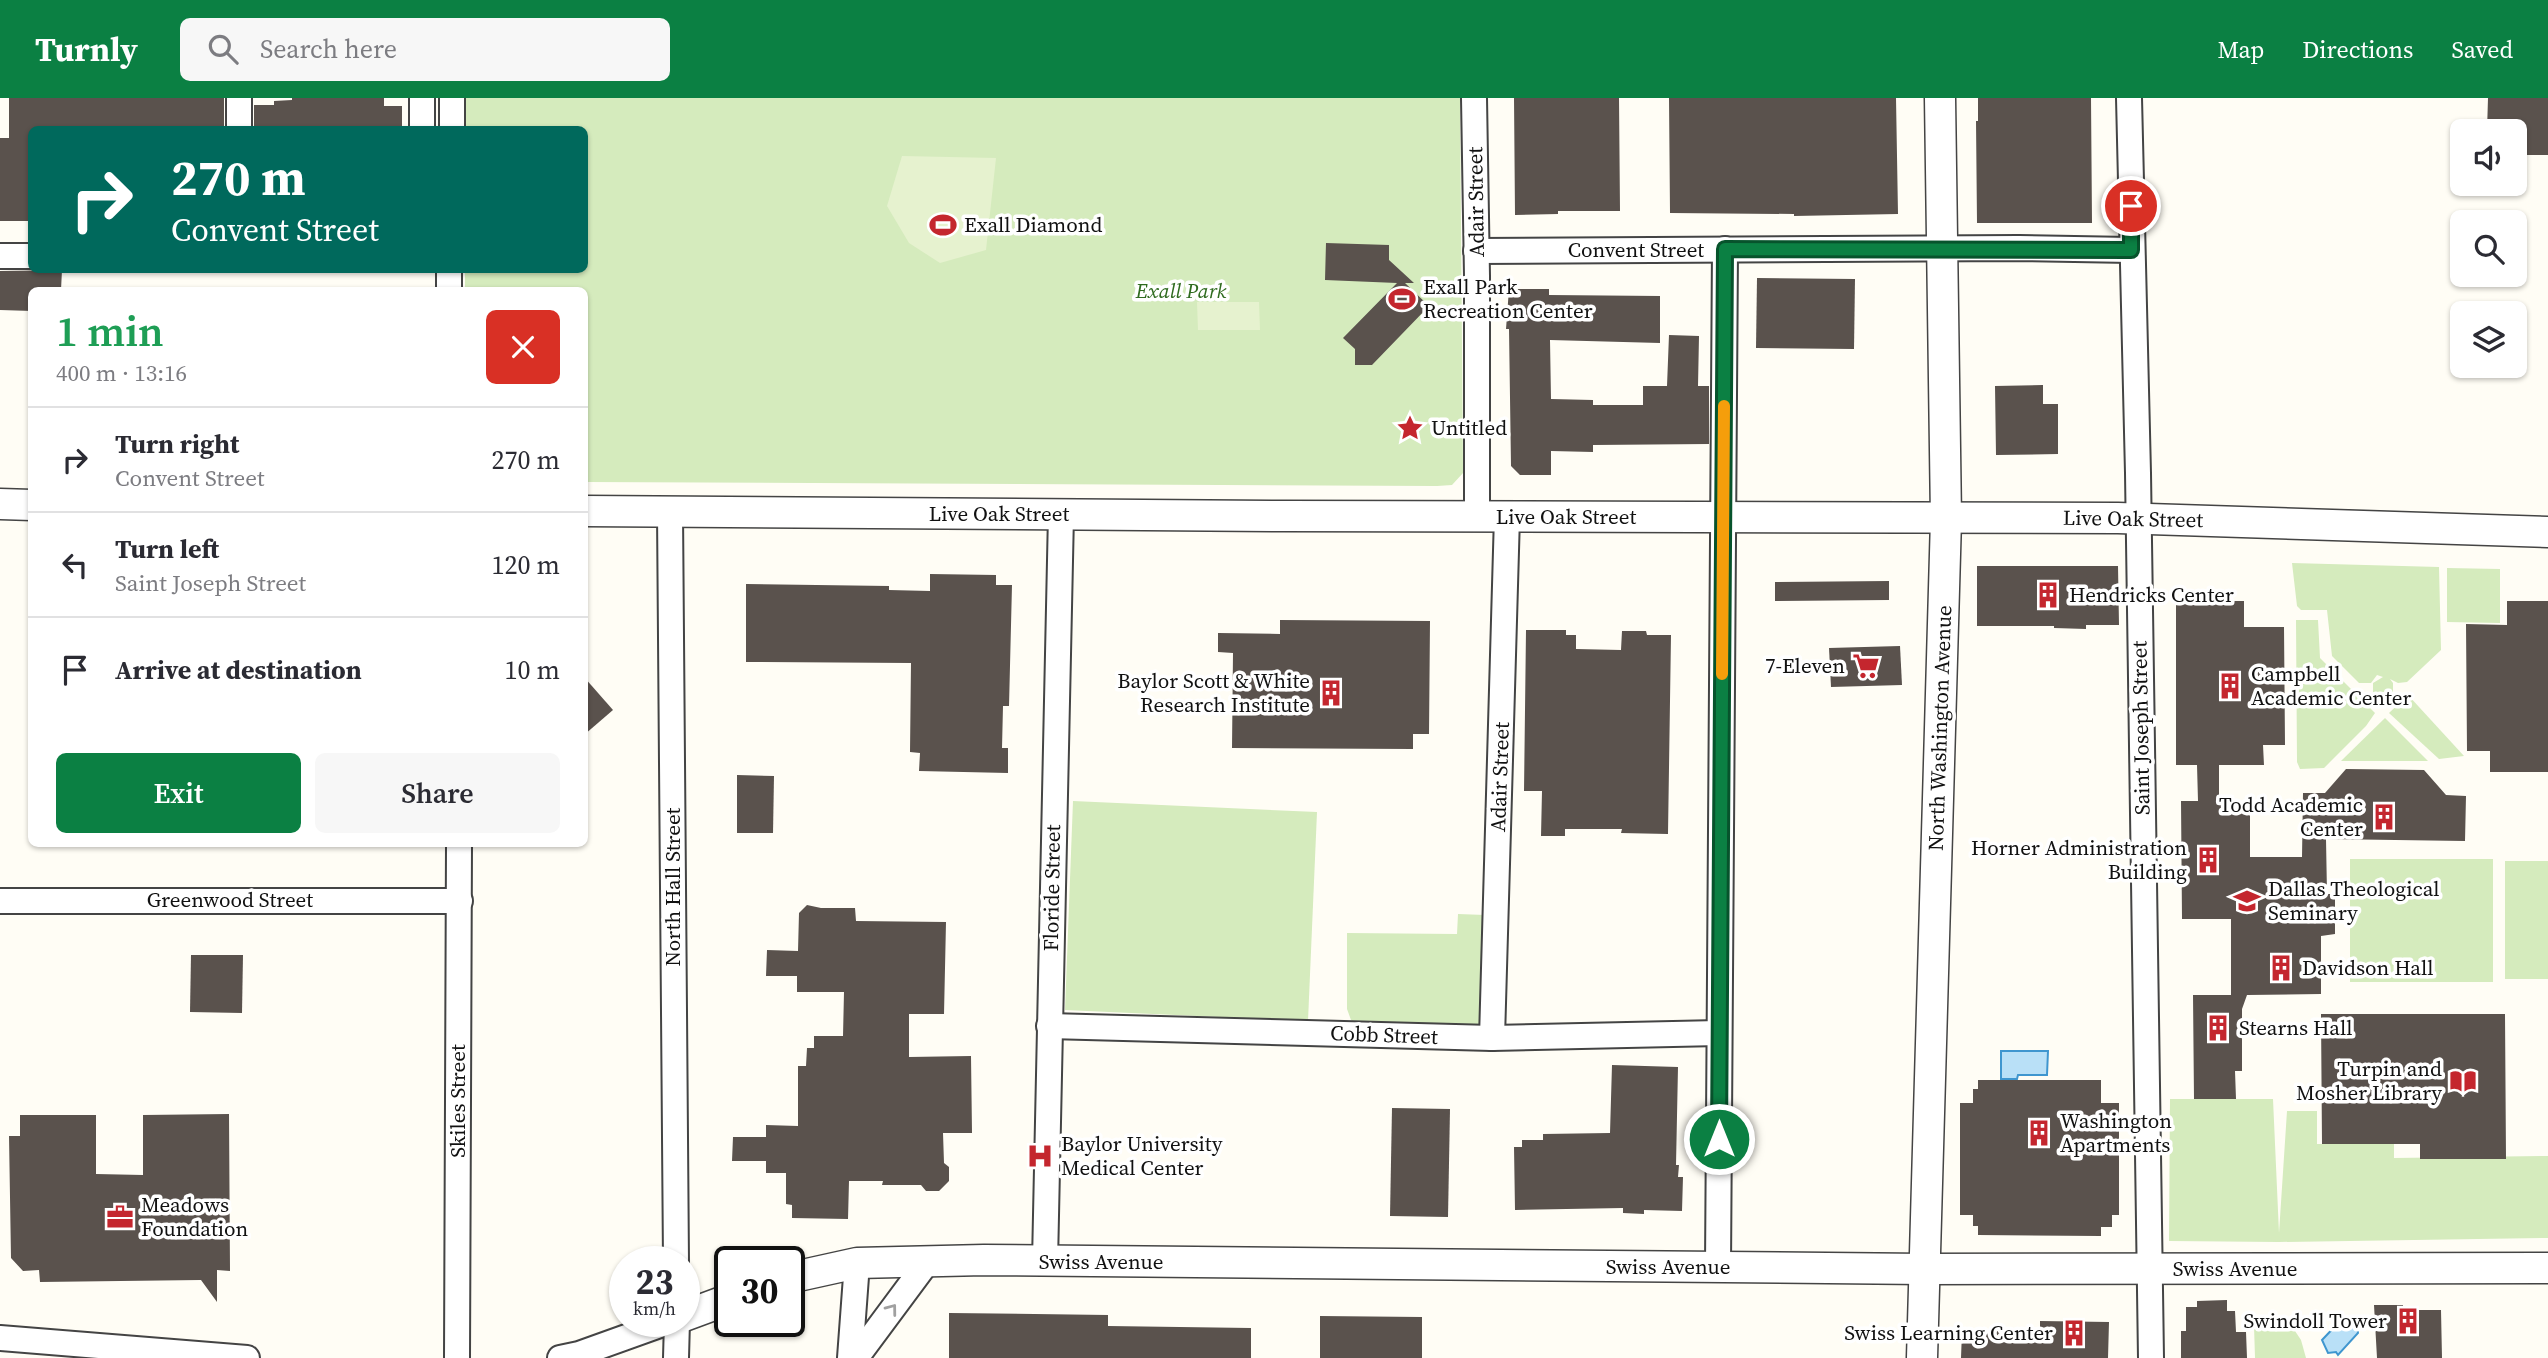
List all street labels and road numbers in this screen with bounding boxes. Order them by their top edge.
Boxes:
street label: Adair Street [1460,146,1491,257]
street label: Convent Street [1568,235,1704,264]
street label: Live Oak Street [929,499,1069,528]
street label: Live Oak Street [1496,502,1636,531]
street label: Live Oak Street [2063,503,2204,534]
street label: North Washington Avenue [1921,605,1958,851]
street label: Saint Joseph Street [2124,640,2157,815]
street label: Adair Street [1483,721,1516,833]
street label: North Hall Street [658,807,687,966]
street label: Floride Street [1036,824,1067,952]
street label: Greenwood Street [147,885,313,914]
street label: Cobb Street [1330,1018,1439,1051]
street label: Skiles Street [443,1044,472,1158]
street label: Swiss Avenue [1039,1247,1163,1276]
street label: Swiss Avenue [1606,1252,1730,1281]
street label: Swiss Avenue [2173,1254,2297,1283]

